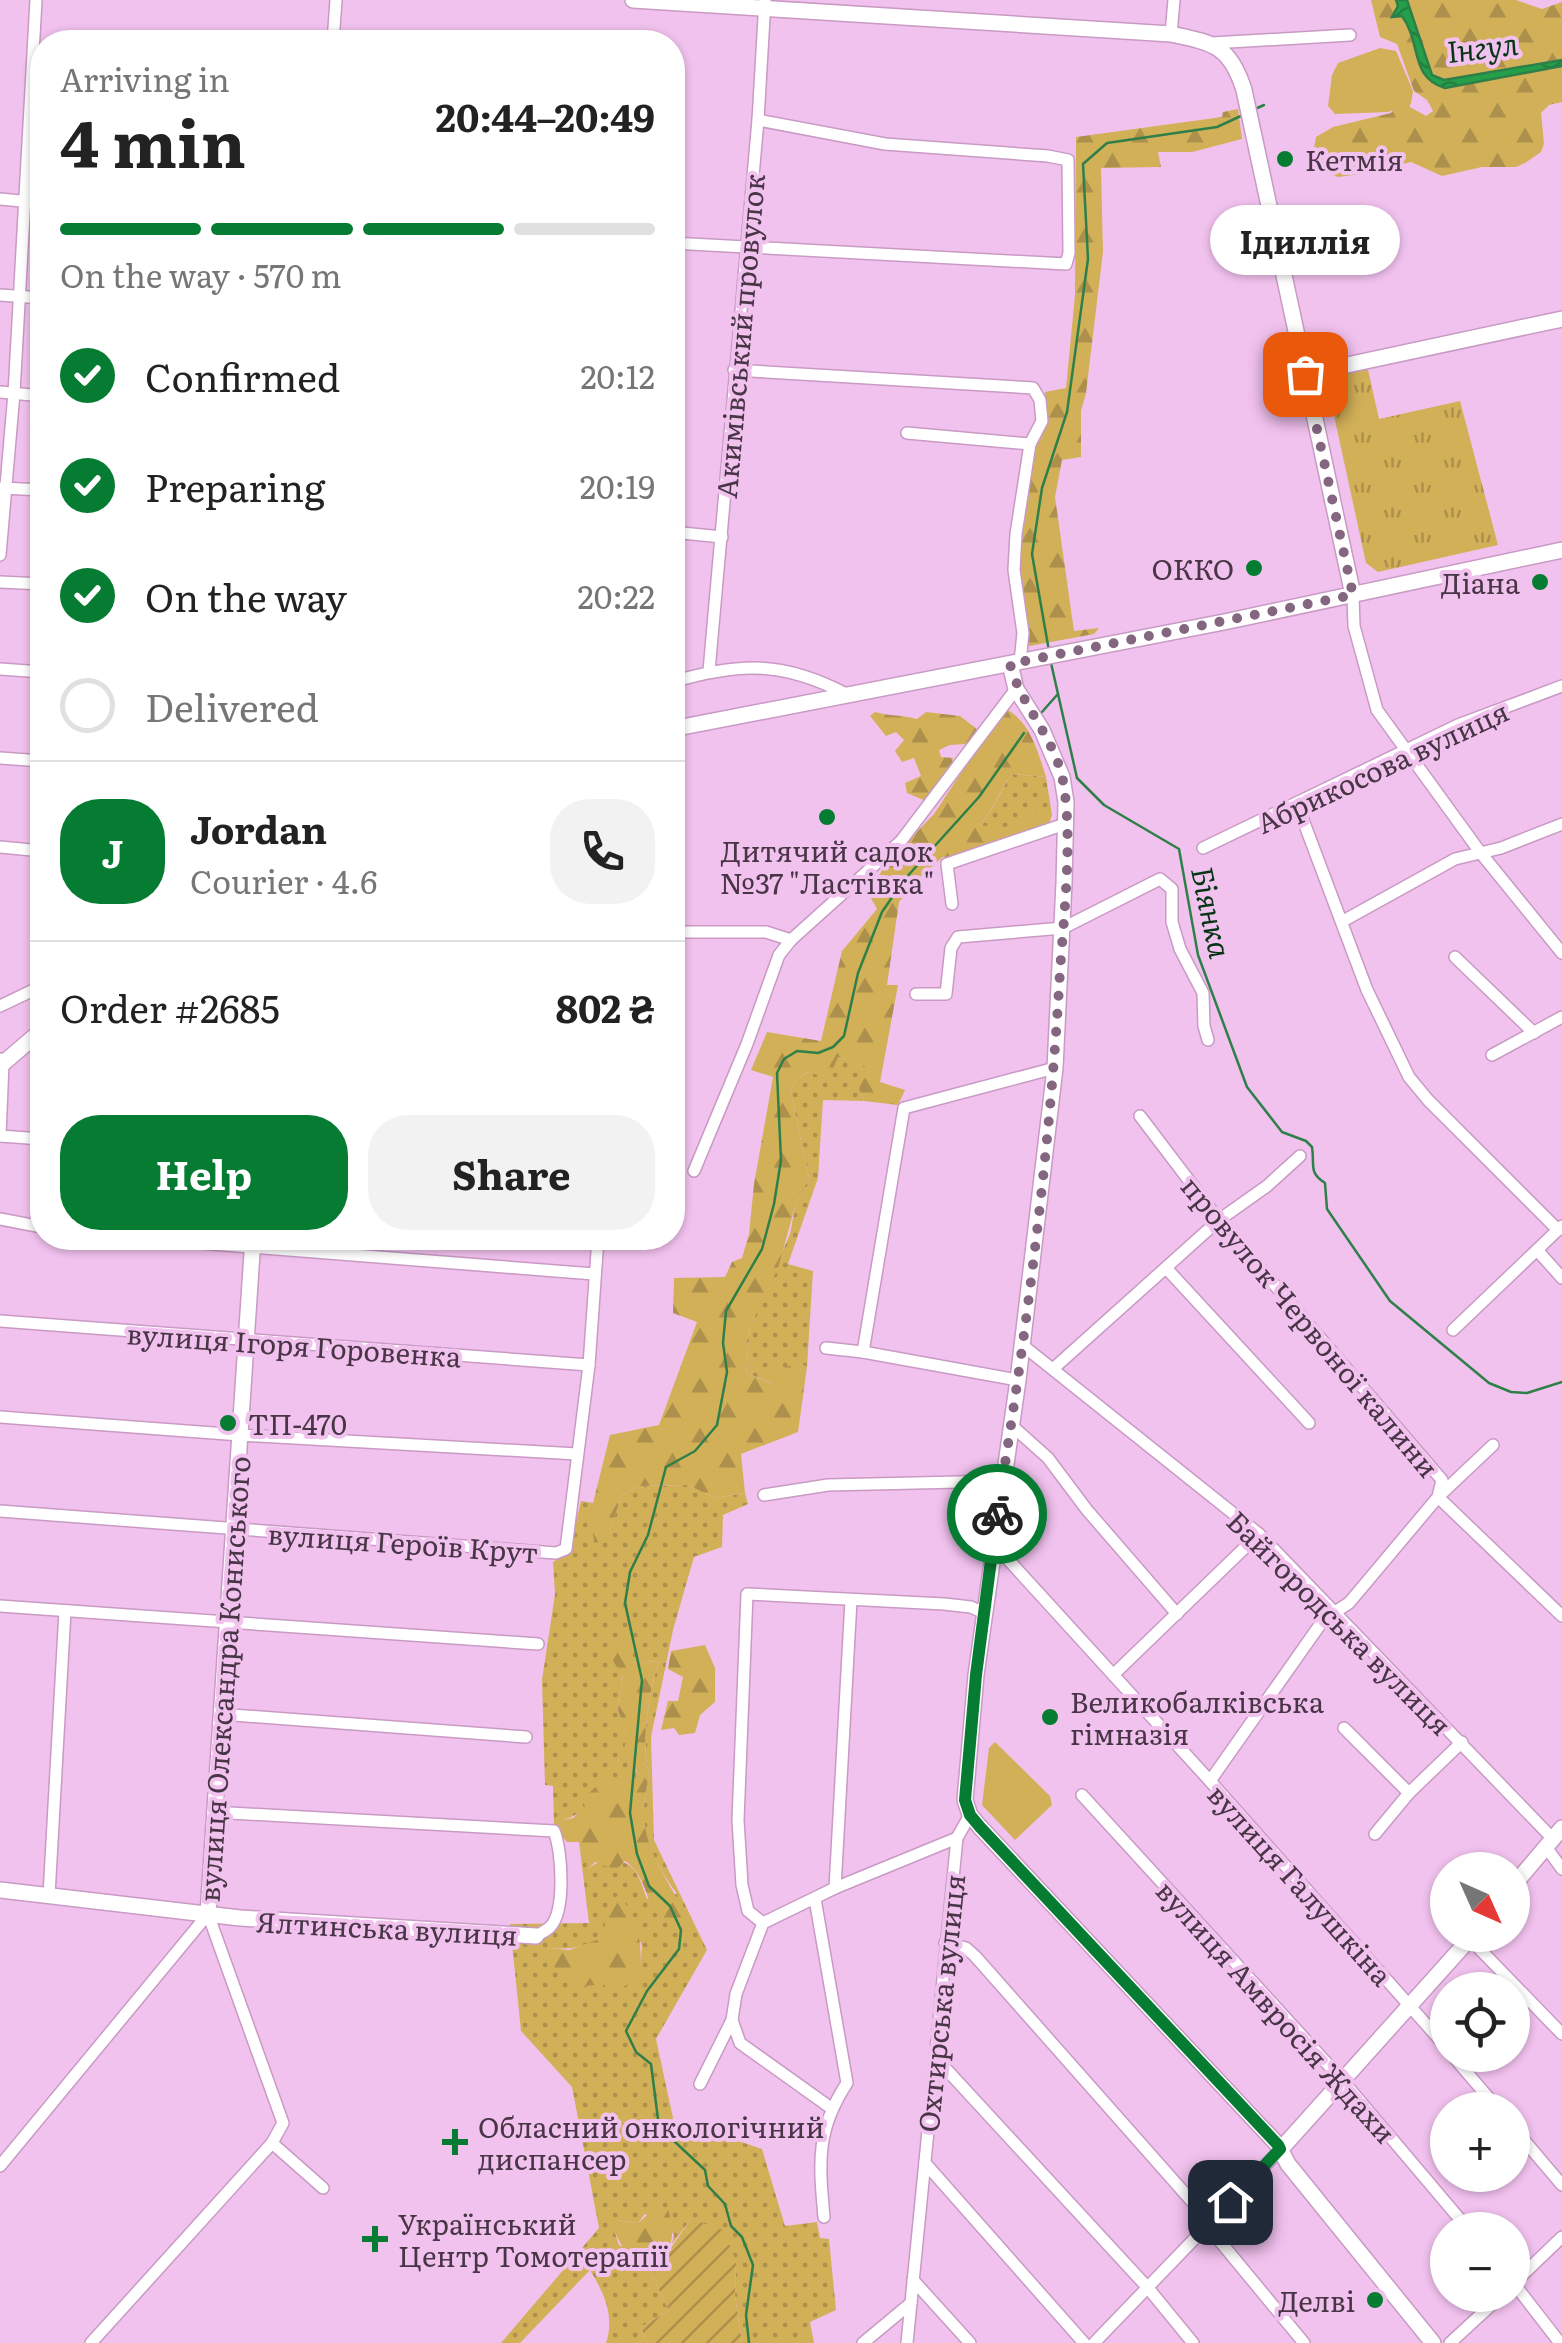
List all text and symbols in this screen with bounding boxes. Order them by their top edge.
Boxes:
water label: Інгул [1444,20,1521,72]
text: Arriving in [60,54,230,102]
text: 20:44–20:49 [436,87,655,144]
text: 4 min [60,91,246,188]
place label: Кетмія [1305,138,1403,180]
marker: Кетмія [1274,148,1296,170]
street label: Акимівський провулок [704,171,774,500]
callout: Ідиллія [1210,204,1400,274]
text: Ідиллія [1240,216,1370,264]
text: On the way · 570 m [60,250,342,298]
pin [1263,332,1348,417]
text: Confirmed [145,347,340,404]
icon: bag [1278,347,1333,402]
icon: check [60,348,115,403]
text: 20:12 [580,351,655,399]
text: Preparing [145,457,325,514]
icon: check [60,458,115,513]
text: 20:19 [580,461,655,509]
place label: ОККО [1152,547,1234,589]
marker: ОККО [1243,557,1265,579]
place label: Діана [1441,561,1520,603]
text: On the way [145,567,347,624]
icon: check [60,568,115,623]
text: 20:22 [577,571,655,619]
marker: Діана [1529,571,1551,593]
text: Delivered [145,677,319,734]
street label: Абрикосова вулиця [1249,689,1515,843]
text: Jordan [190,799,327,856]
button: phone [550,799,655,904]
marker: Дитячий садок №37 "Ластівка" [816,806,838,828]
text: J [102,823,123,880]
place label: Дитячий садок №37 "Ластівка" [720,829,934,903]
text: Courier · 4.6 [190,856,377,904]
water label: Біянка [1182,862,1244,962]
text: Order #2685 [60,978,280,1035]
text: 802 ₴ [556,978,655,1035]
button: Help [60,1115,348,1230]
button: Share [368,1115,655,1230]
street label: провулок Червоної калини [1172,1166,1450,1486]
street label: вулиця Ігоря Горовенка [125,1311,463,1377]
place label: ТП-470 [248,1402,347,1444]
marker: ТП-470 [217,1412,239,1434]
street label: вулиця Олександра Кониського [186,1455,260,1903]
courier [947,1464,1047,1564]
icon: bike [970,1487,1025,1542]
street label: Байгородська вулиця [1218,1500,1462,1744]
street label: вулиця Героїв Крут [266,1512,540,1572]
place label: Великобалківська гімназія [1070,1680,1324,1754]
marker: Великобалківська гімназія [1039,1706,1061,1728]
street label: вулиця Галушкіна [1199,1774,1403,1994]
north arrow [1430,1852,1530,1952]
map controls [1430,1852,1530,2312]
street label: вулиця Амвросія Ждахи [1147,1870,1407,2152]
street label: Охтирська вулиця [906,1872,974,2134]
street label: Ялтинська вулиця [255,1899,519,1955]
button: locate [1430,1972,1530,2072]
button: + [1430,2092,1530,2192]
place label: Обласний онкологічний диспансер [478,2105,825,2179]
marker: Обласний онкологічний диспансер [442,2129,468,2155]
pin [1188,2160,1273,2245]
icon: home [1203,2175,1258,2230]
place label: Український Центр Томотерапії [398,2202,668,2276]
button: − [1430,2212,1530,2312]
marker: Український Центр Томотерапії [362,2226,388,2252]
place label: Делві [1278,2279,1355,2321]
marker: Делві [1364,2289,1386,2311]

